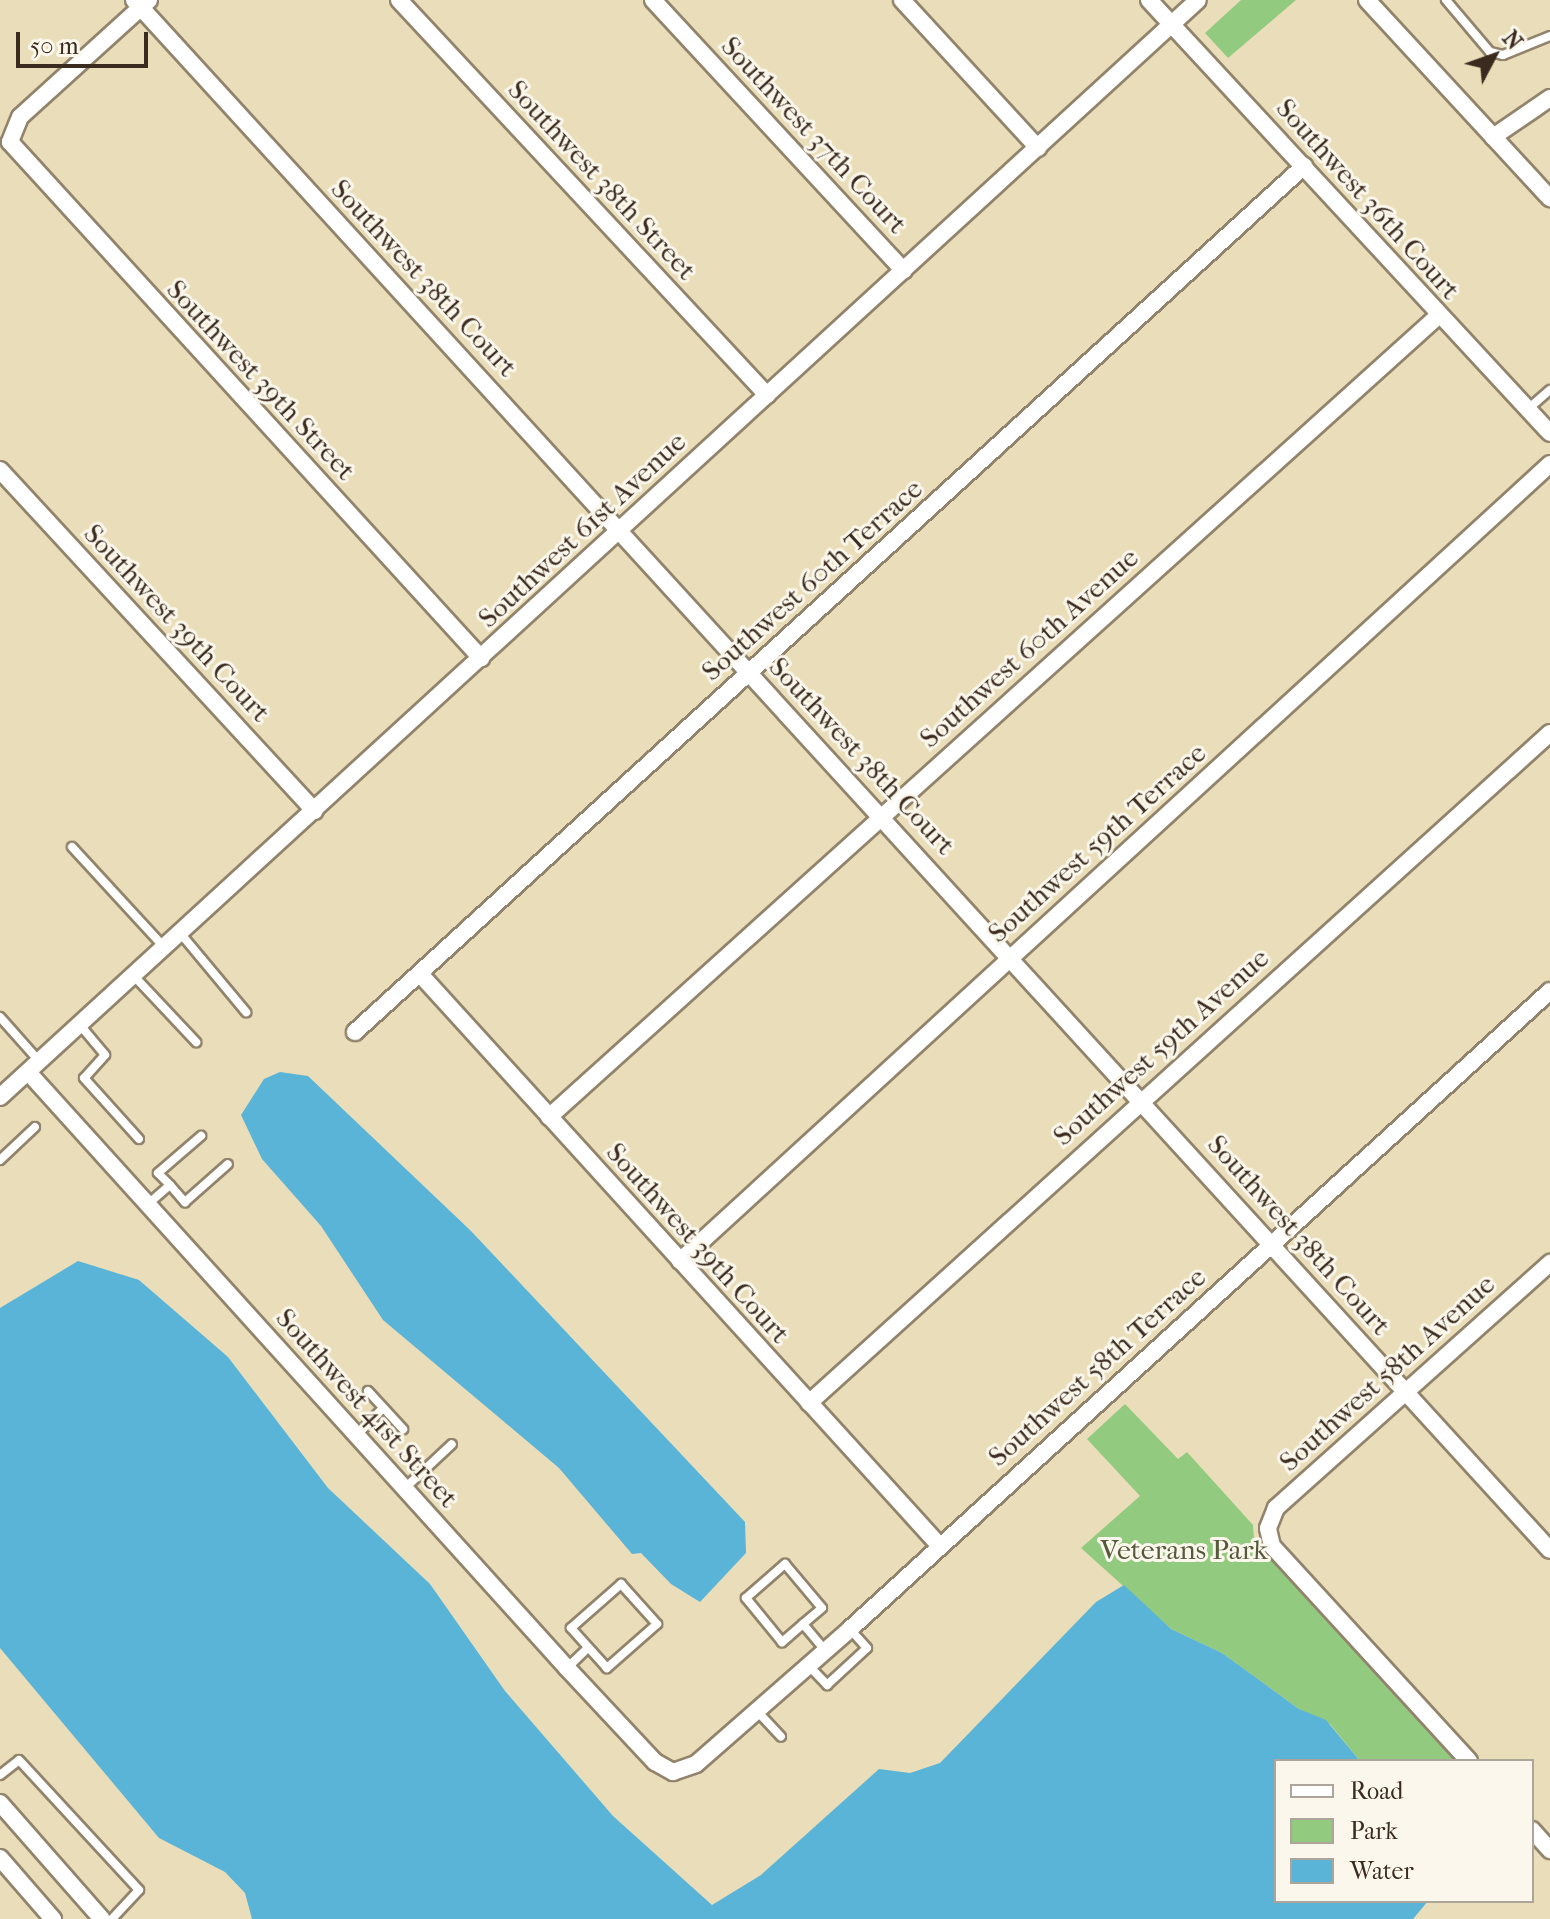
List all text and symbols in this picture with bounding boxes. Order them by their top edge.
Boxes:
scale bar [20,16,152,66]
north arrow [1454,16,1534,96]
text: N [1497,25,1527,55]
street label: Southwest 37th Court [714,29,914,241]
text: 50 m [30,32,79,60]
street label: Southwest 38th Street [501,73,703,287]
street label: Southwest 36th Court [1269,92,1467,306]
street label: Southwest 38th Court [324,172,524,384]
street label: Southwest 39th Street [160,273,362,487]
street label: Southwest 61st Avenue [471,425,693,635]
street label: Southwest 60th Terrace [695,472,929,688]
street label: Southwest 39th Court [77,517,277,729]
street label: Southwest 60th Avenue [913,541,1145,755]
street label: Southwest 38th Court [762,650,962,862]
street label: Southwest 59th Terrace [981,736,1213,950]
street label: Southwest 59th Avenue [1046,941,1276,1153]
street label: Southwest 38th Court [1200,1128,1398,1342]
street label: Southwest 39th Court [599,1136,797,1350]
street label: Southwest 58th Terrace [981,1260,1213,1474]
street label: Southwest 58th Avenue [1272,1267,1502,1479]
street label: Southwest 41st Street [269,1301,465,1515]
park label: Veterans Park [1100,1533,1268,1567]
legend [1274,1759,1534,1903]
text: Road [1350,1777,1403,1805]
text: Park [1350,1817,1398,1845]
text: Water [1350,1857,1414,1885]

